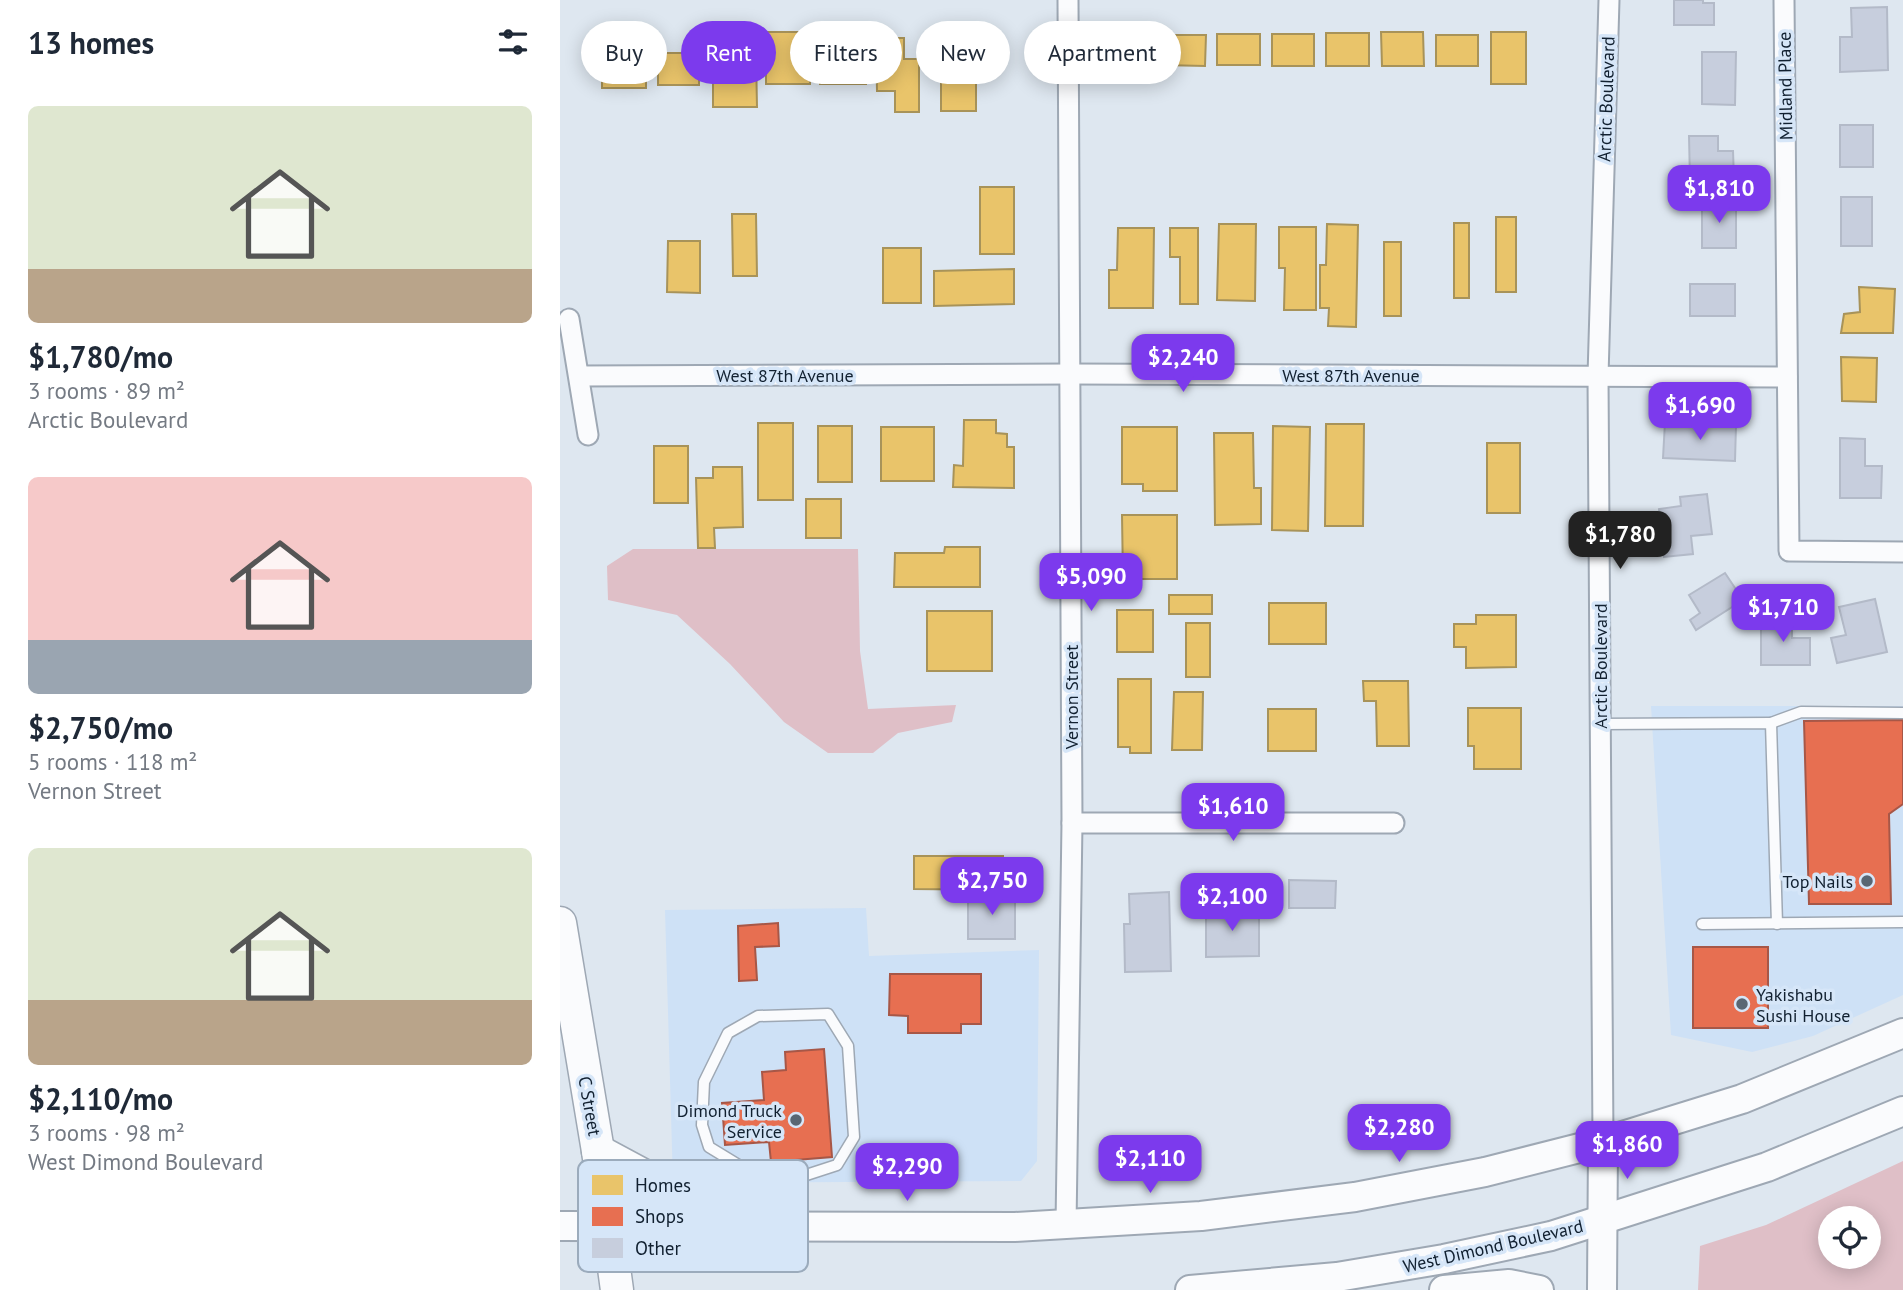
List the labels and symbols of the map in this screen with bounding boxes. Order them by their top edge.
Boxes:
street label: Midland Place [1773,32,1797,140]
street label: Arctic Boulevard [1592,36,1620,162]
pin: $1,810 [1662,166,1776,225]
pin: $2,240 [1126,334,1240,394]
street label: West 87th Avenue [716,364,854,387]
street label: West 87th Avenue [1282,364,1420,387]
pin: $1,690 [1643,382,1757,442]
pin: $1,780 [1563,512,1677,571]
pin: $5,090 [1034,554,1148,613]
pin: $1,710 [1726,584,1840,644]
street label: Arctic Boulevard [1589,603,1612,729]
street label: Vernon Street [1060,645,1083,750]
pin: $1,610 [1176,784,1290,843]
pin: $2,750 [935,858,1049,917]
place label: Top Nails [1782,870,1853,893]
marker: Top Nails [1859,873,1875,889]
pin: $2,100 [1175,874,1289,933]
place label: Yakishabu Sushi House [1756,983,1850,1027]
marker: Yakishabu Sushi House [1734,996,1750,1012]
street label: C Street [573,1074,607,1138]
place label: Dimond Truck Service [677,1099,782,1143]
pin: $2,280 [1342,1104,1456,1164]
marker: Dimond Truck Service [788,1112,804,1128]
pin: $1,860 [1570,1122,1684,1181]
pin: $2,110 [1093,1136,1207,1195]
pin: $2,290 [850,1144,964,1203]
legend [578,1160,808,1272]
text: Homes [635,1173,691,1197]
text: Shops [635,1204,684,1228]
street label: West Dimond Boulevard [1401,1214,1585,1278]
text: Other [635,1236,681,1260]

